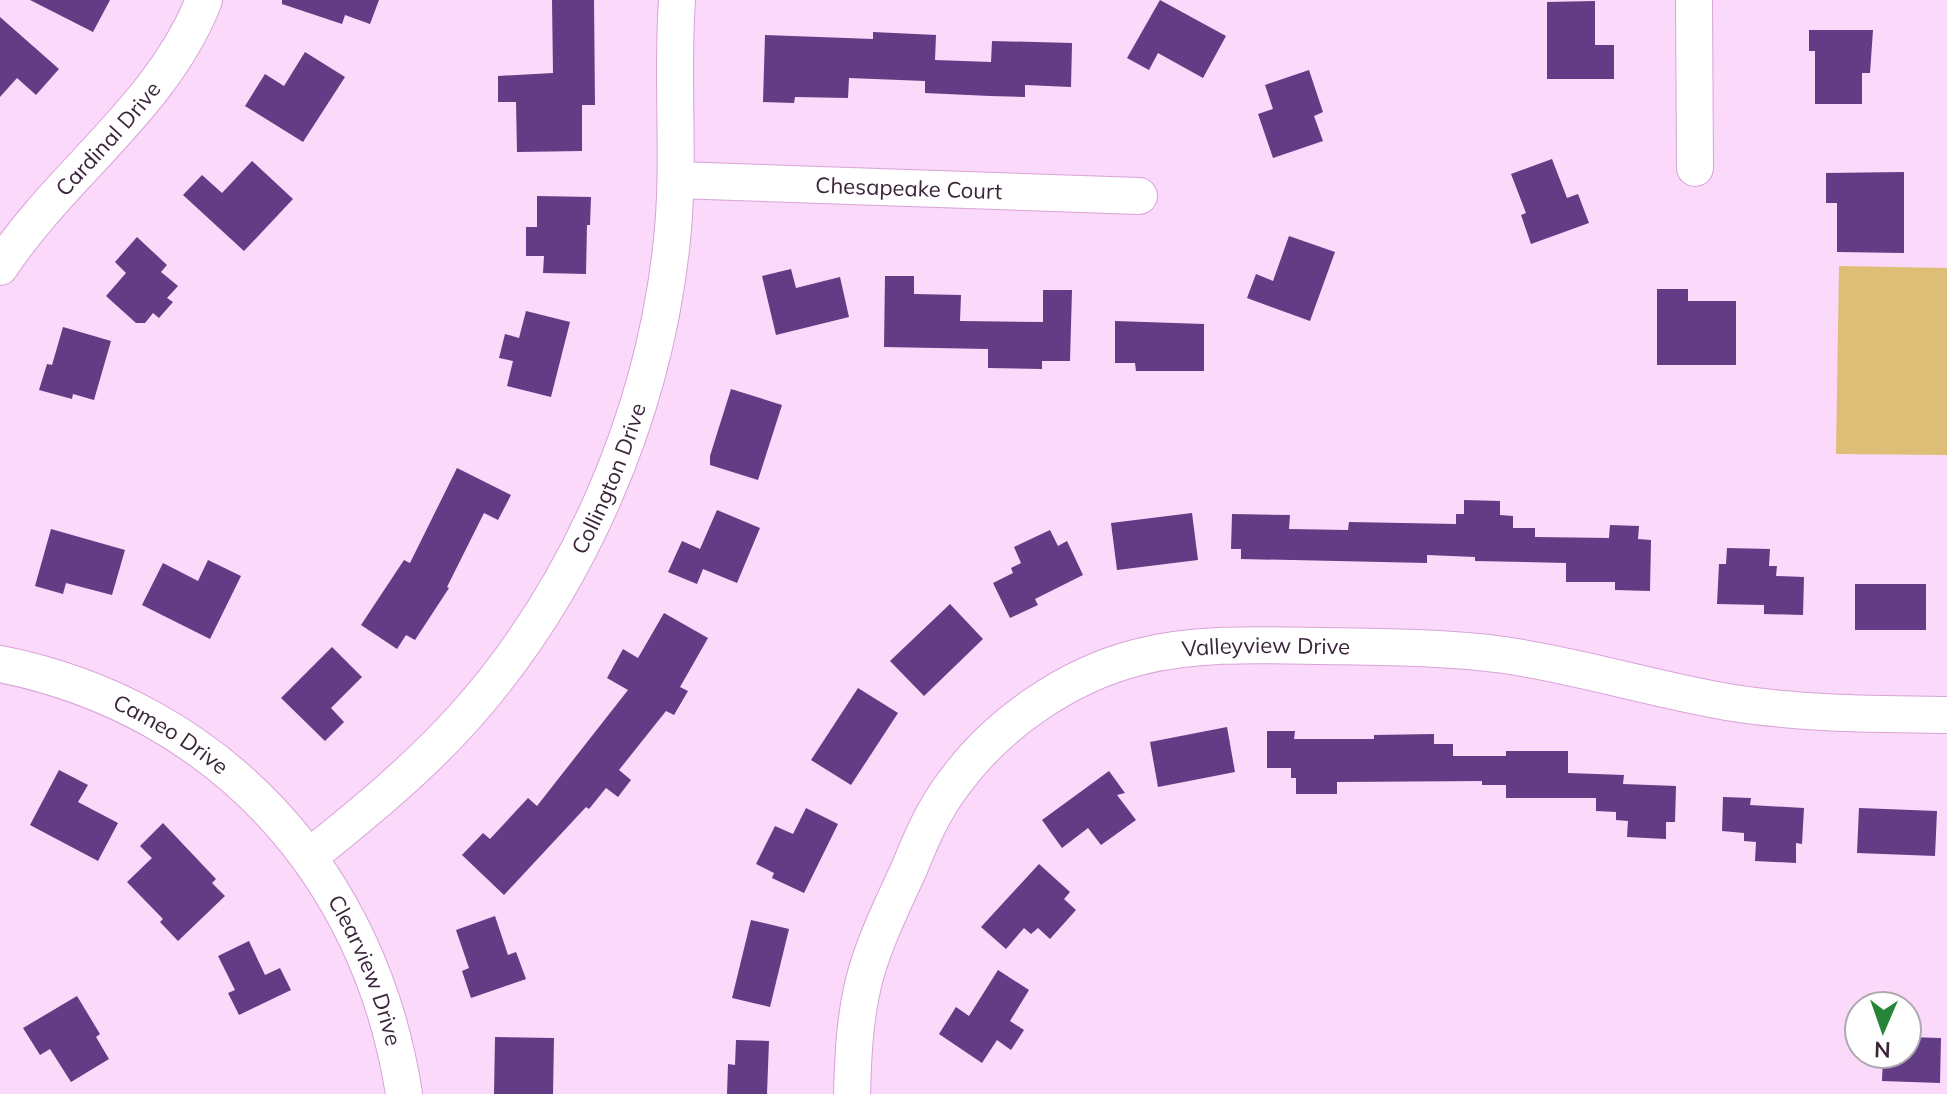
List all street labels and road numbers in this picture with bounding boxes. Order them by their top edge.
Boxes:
street label: Cardinal Drive [49,76,167,202]
street label: Chesapeake Court [815,171,1003,205]
street label: Collington Drive [565,400,652,559]
street label: Valleyview Drive [1180,631,1350,663]
street label: Cameo Drive [109,688,234,780]
street label: Clearview Drive [322,890,408,1049]

